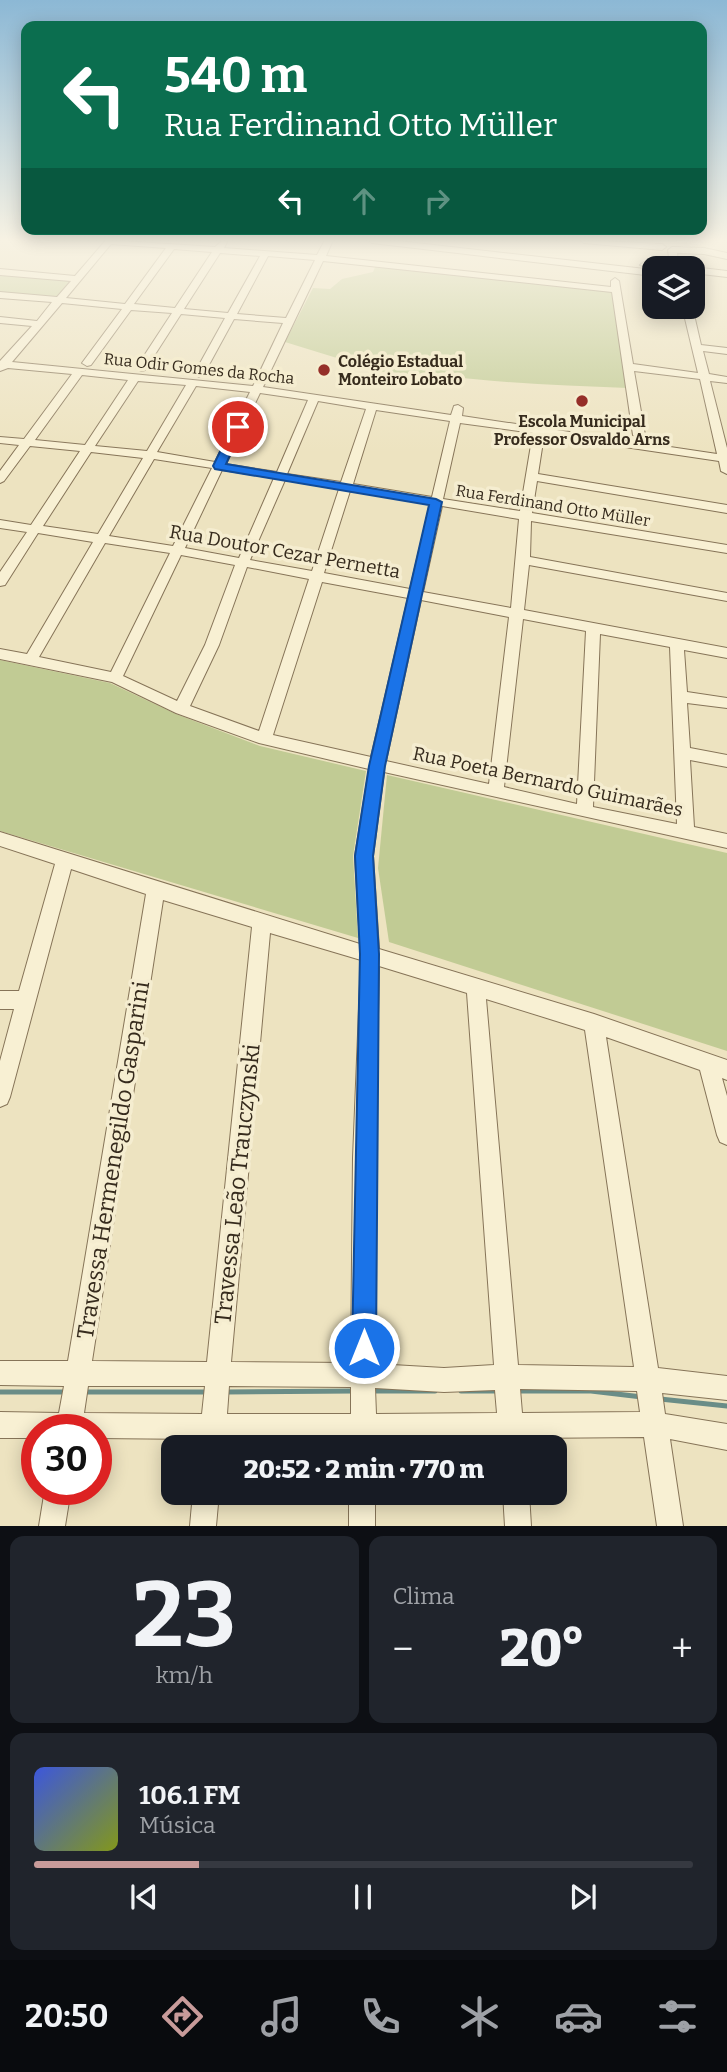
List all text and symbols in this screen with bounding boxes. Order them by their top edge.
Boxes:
text: 540 m [164,46,307,105]
icon: left [49,49,140,140]
text: Rua Ferdinand Otto Müller [164,106,557,144]
icon: left [272,182,310,220]
icon: ahead [345,182,383,220]
icon: right [418,182,456,220]
map controls [642,256,705,319]
button: layers [642,256,705,319]
street label: Rua Odir Gomes da Rocha [103,349,295,388]
place label: Colégio Estadual Monteiro Lobato [338,352,463,389]
marker: Colégio Estadual Monteiro Lobato [316,362,332,378]
marker: Escola Municipal Professor Osvaldo Arns [574,393,590,409]
pin [208,397,268,457]
icon: arrive [219,408,257,446]
place label: Escola Municipal Professor Osvaldo Arns [494,412,670,449]
street label: Rua Ferdinand Otto Müller [454,481,651,530]
street label: Rua Doutor Cezar Pernetta [168,520,403,583]
street label: Rua Poeta Bernardo Guimarães [411,742,685,821]
street label: Travessa Hermenegildo Gasparini [71,979,155,1341]
street label: Travessa Leão Trauczynski [208,1042,266,1326]
position arrow [327,1311,401,1385]
speed limit sign: 30 [21,1414,112,1505]
text: 20:52 · 2 min · 770 m [244,1454,484,1485]
text: 23 [132,1561,236,1670]
text: Clima [393,1582,455,1610]
text: 20° [500,1617,585,1680]
text: − [393,1626,413,1672]
text: + [671,1626,693,1672]
text: km/h [156,1661,213,1689]
text: 106.1 FM [139,1780,240,1811]
text: Música [139,1811,216,1839]
icon: previous [125,1878,163,1916]
icon: pause [344,1878,382,1916]
icon: next [564,1878,602,1916]
icon: directions [158,1992,207,2041]
icon: music [257,1992,306,2041]
icon: phone [356,1992,405,2041]
icon: climate [455,1992,504,2041]
icon: car [554,1992,603,2041]
icon: filters [653,1992,702,2041]
text: 20:50 [25,1997,109,2035]

